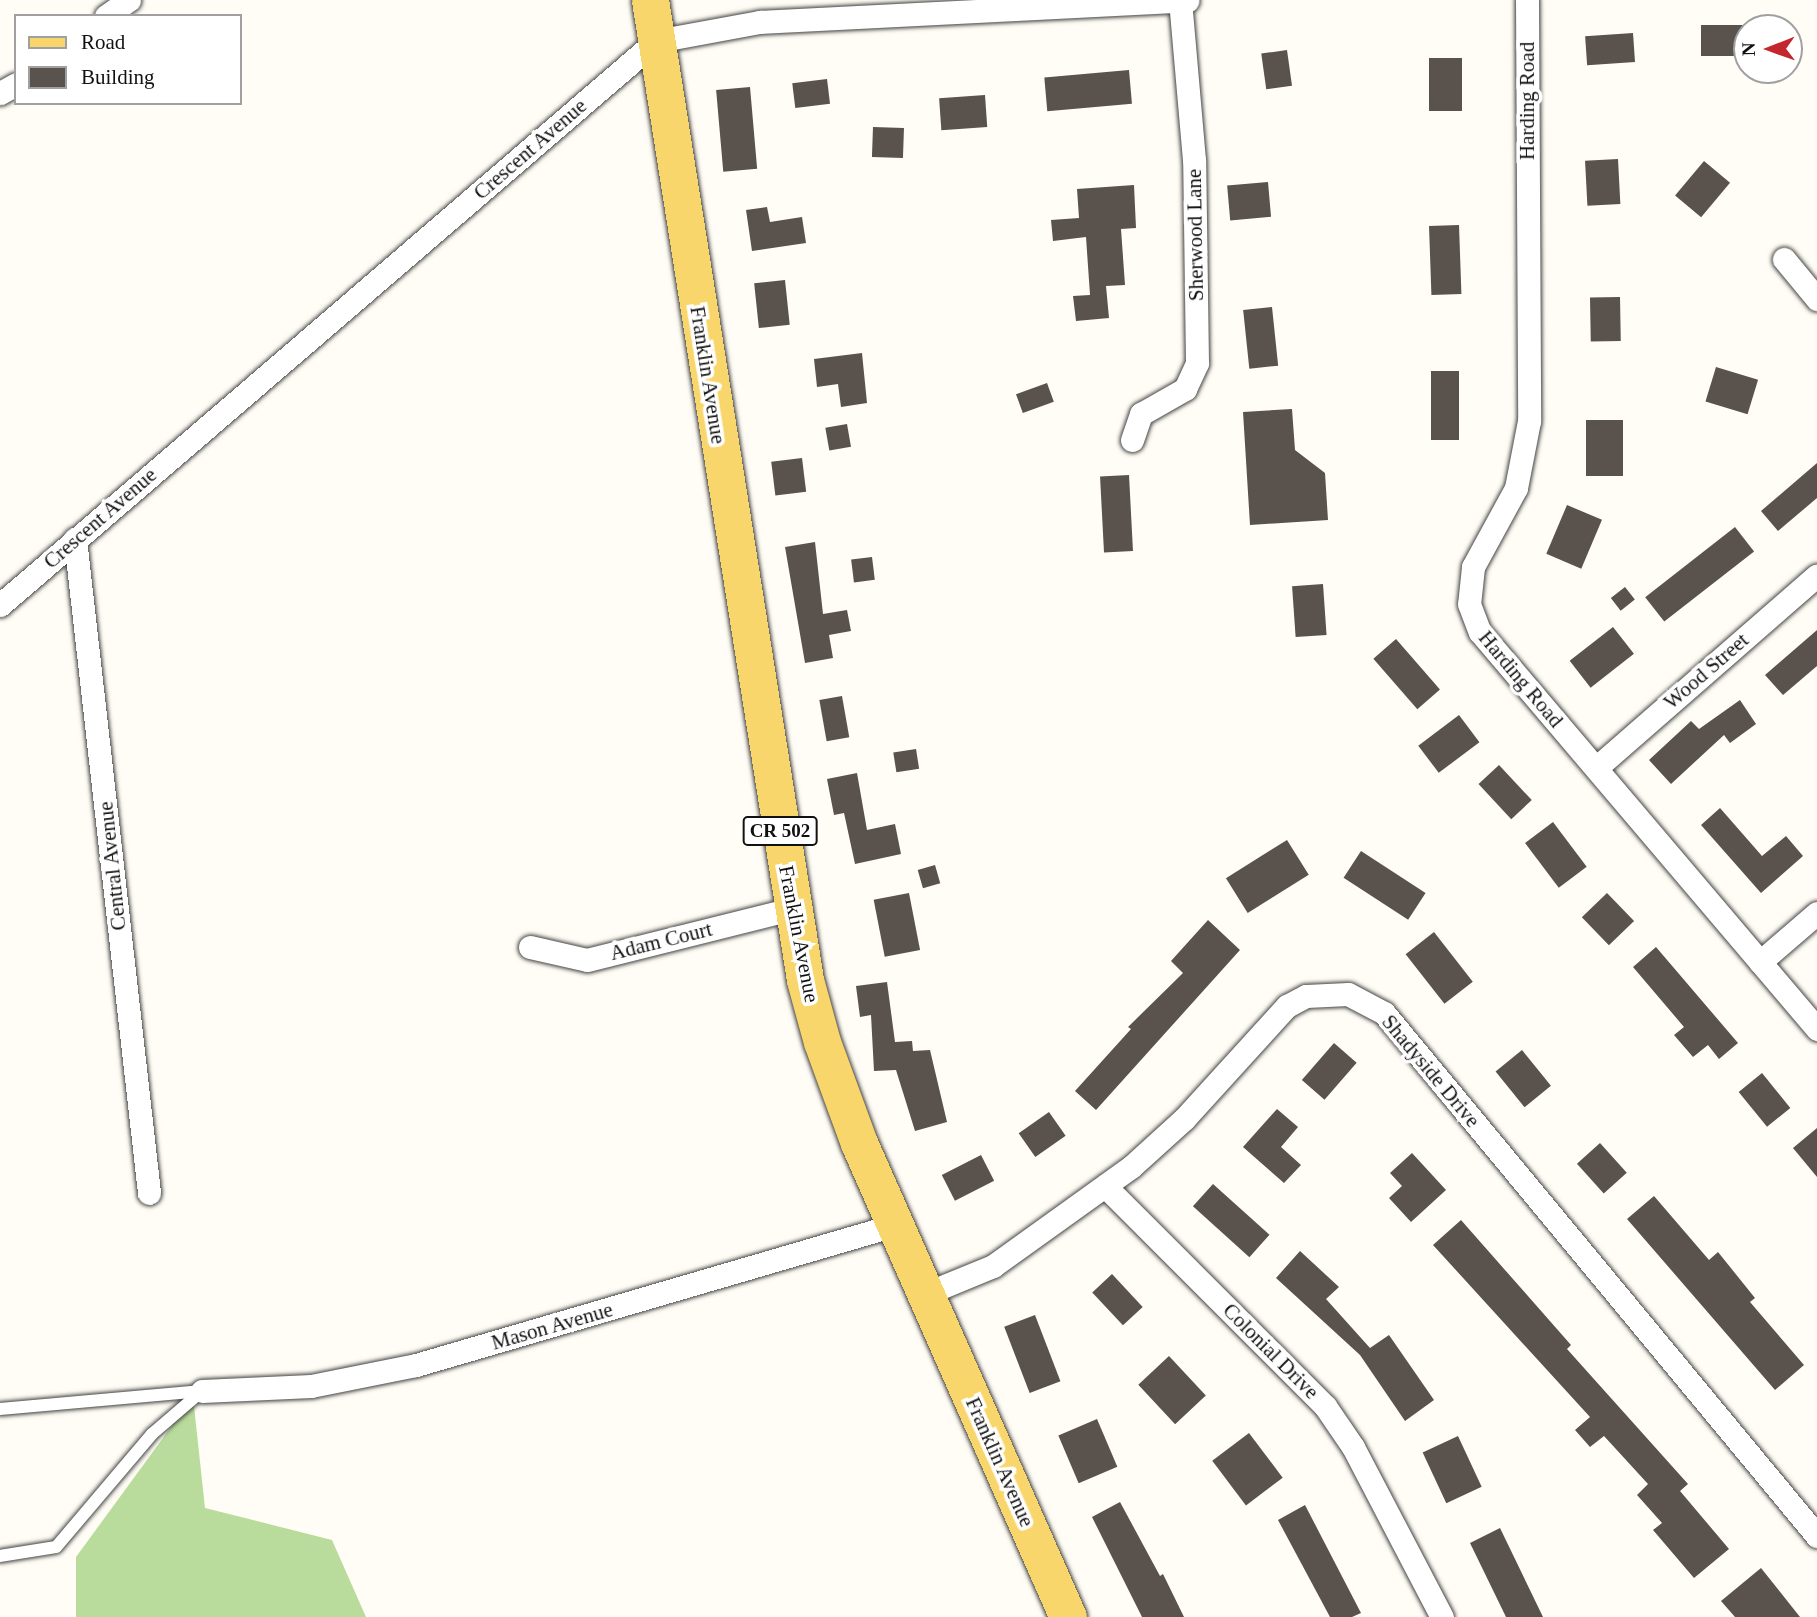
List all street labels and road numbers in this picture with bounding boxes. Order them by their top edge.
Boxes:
street label: Harding Road [1514,42,1540,160]
street label: Crescent Avenue [468,93,592,205]
street label: Sherwood Lane [1181,169,1209,301]
street label: Franklin Avenue [685,304,731,446]
street label: Crescent Avenue [38,462,162,574]
street label: Harding Road [1473,626,1569,732]
street label: Wood Street [1659,627,1753,715]
street label: Central Avenue [93,800,131,932]
road number: CR 502 [742,816,818,846]
street label: Franklin Avenue [773,863,825,1005]
street label: Adam Court [607,916,715,966]
street label: Shadyside Drive [1377,1010,1485,1132]
street label: Mason Avenue [488,1297,616,1355]
street label: Colonial Drive [1218,1298,1324,1404]
street label: Franklin Avenue [960,1393,1040,1531]

